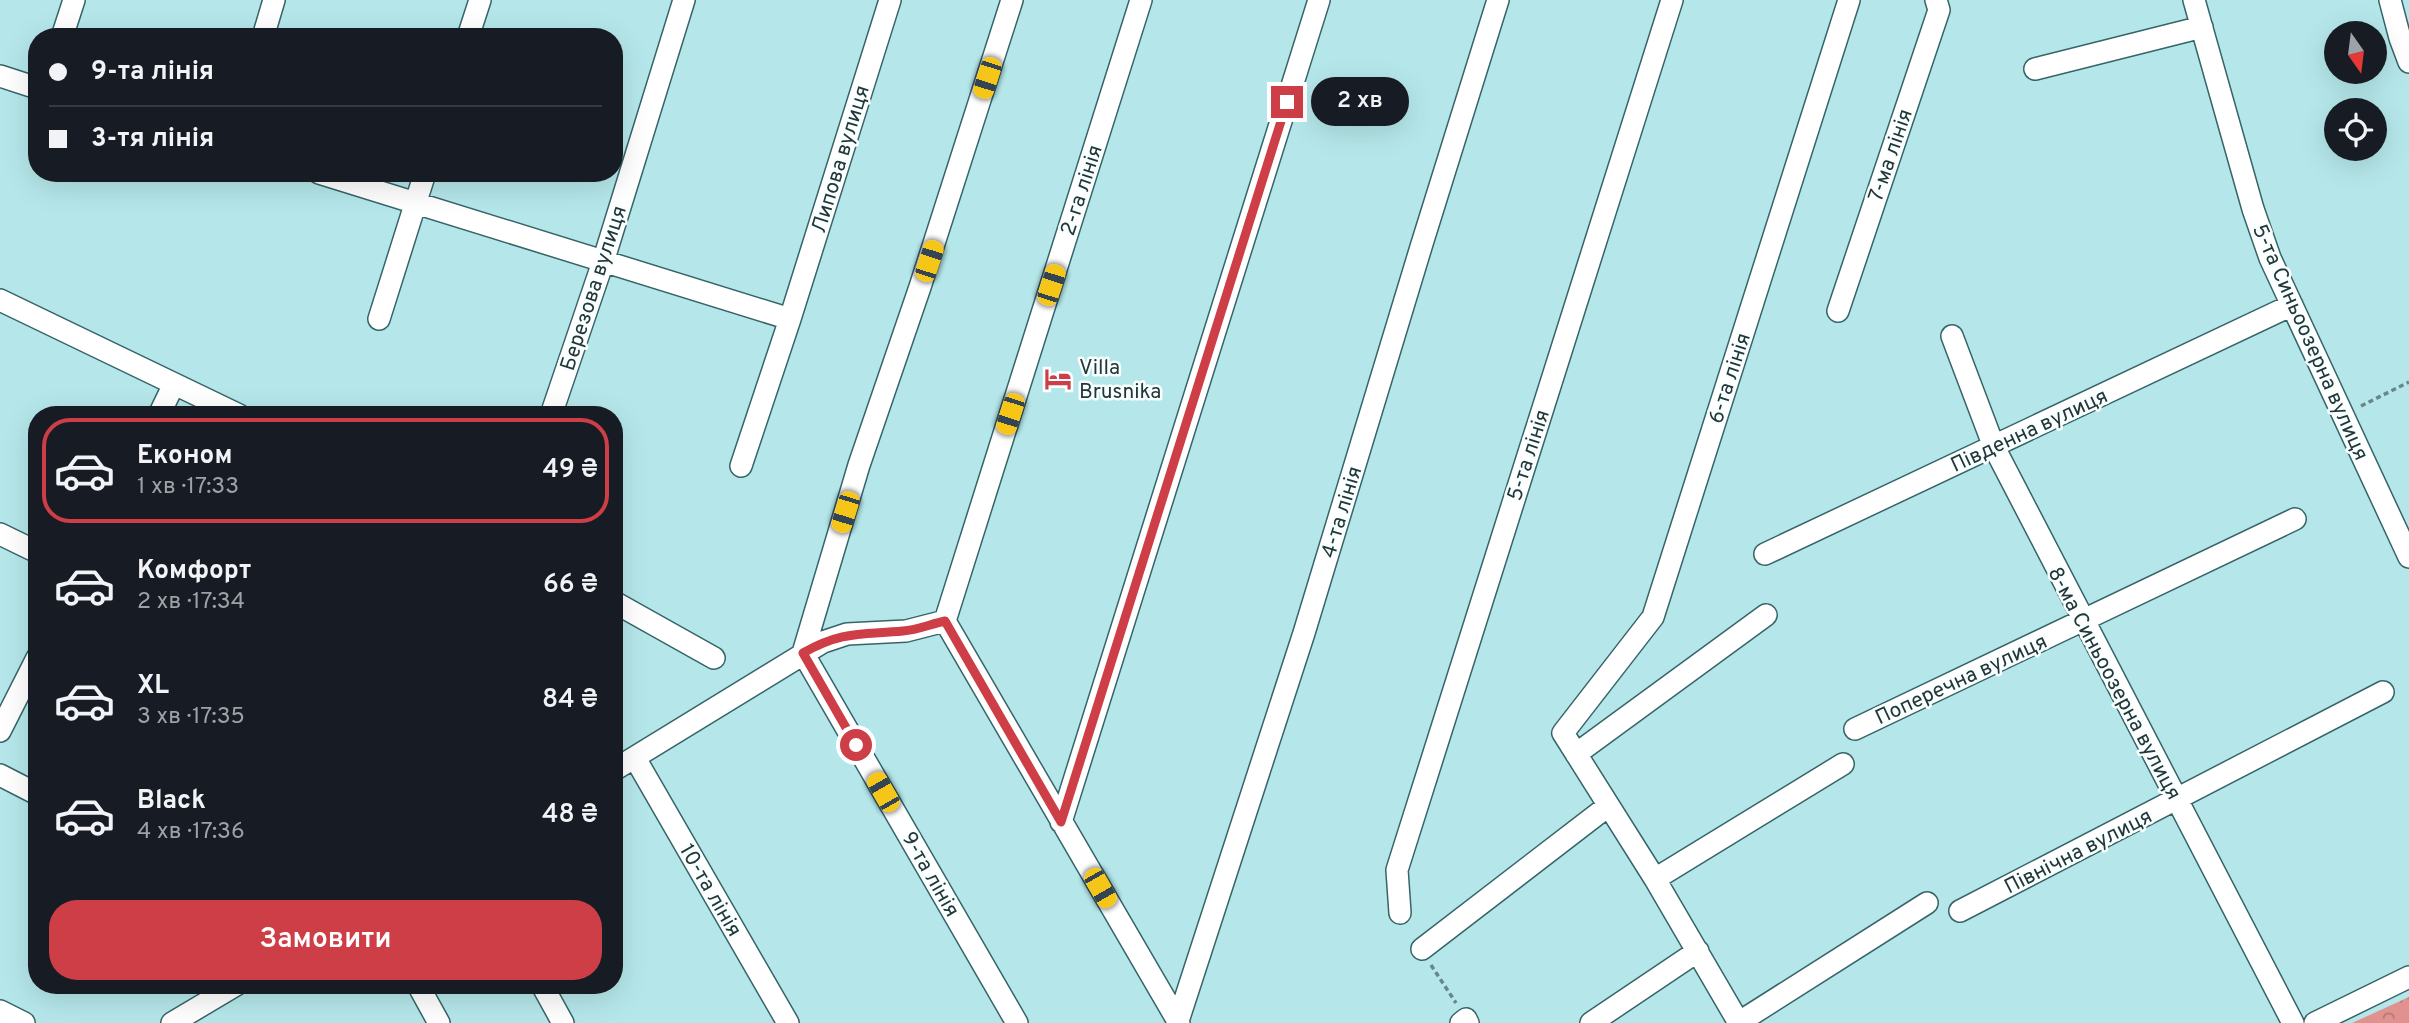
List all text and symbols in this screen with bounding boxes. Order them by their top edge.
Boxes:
north arrow [2324,21,2387,84]
map controls [2324,21,2387,161]
car [971,55,1004,101]
text: 9-та лінія [91,56,214,89]
callout: 2 хв [1312,78,1410,126]
street label: Липова вулиця [806,82,877,237]
route end [1271,86,1303,118]
text: 2 хв [1337,87,1383,116]
button: locate [2324,98,2387,161]
street label: 7-ма лінія [1863,106,1920,205]
text: 3-тя лінія [91,123,214,156]
street label: 2-га лінія [1055,142,1110,239]
street label: Березова вулиця [555,203,634,374]
street label: 5-та Синьоозерна вулиця [2245,220,2374,465]
car [913,238,946,284]
car [1035,262,1068,308]
street label: 6-та лінія [1703,330,1758,427]
place label: Villa Brusnika [1079,355,1161,406]
hotel icon: Villa Brusnika [1043,364,1073,394]
street label: Південна вулиця [1947,383,2113,480]
car [994,391,1027,437]
street label: 5-та лінія [1502,406,1557,505]
icon: car [53,439,116,502]
text: Економ [137,440,232,473]
text: 49 ₴ [542,454,598,487]
street label: 4-та лінія [1316,463,1369,562]
text: 1 хв · 17:33 [137,473,239,502]
car [829,489,862,535]
icon: car [53,554,116,617]
text: Комфорт [137,555,251,588]
street label: 8-ма Синьоозерна вулиця [2041,563,2187,805]
text: 66 ₴ [543,569,598,602]
text: 2 хв · 17:34 [137,588,245,617]
street label: Поперечна вулиця [1871,629,2052,732]
icon: car [53,669,116,732]
text: XL [137,670,169,703]
text: 84 ₴ [542,684,598,717]
text: 3 хв · 17:35 [137,703,245,732]
route start [840,729,872,761]
car [864,769,903,815]
icon: car [53,784,116,847]
text: Black [137,785,206,818]
text: 48 ₴ [542,799,598,832]
street label: Північна вулиця [2000,803,2157,901]
text: 4 хв · 17:36 [137,818,245,847]
street label: 9-та лінія [895,827,965,922]
street label: 10-та лінія [672,840,747,942]
car [1081,865,1120,911]
button: Замовити [49,900,602,980]

